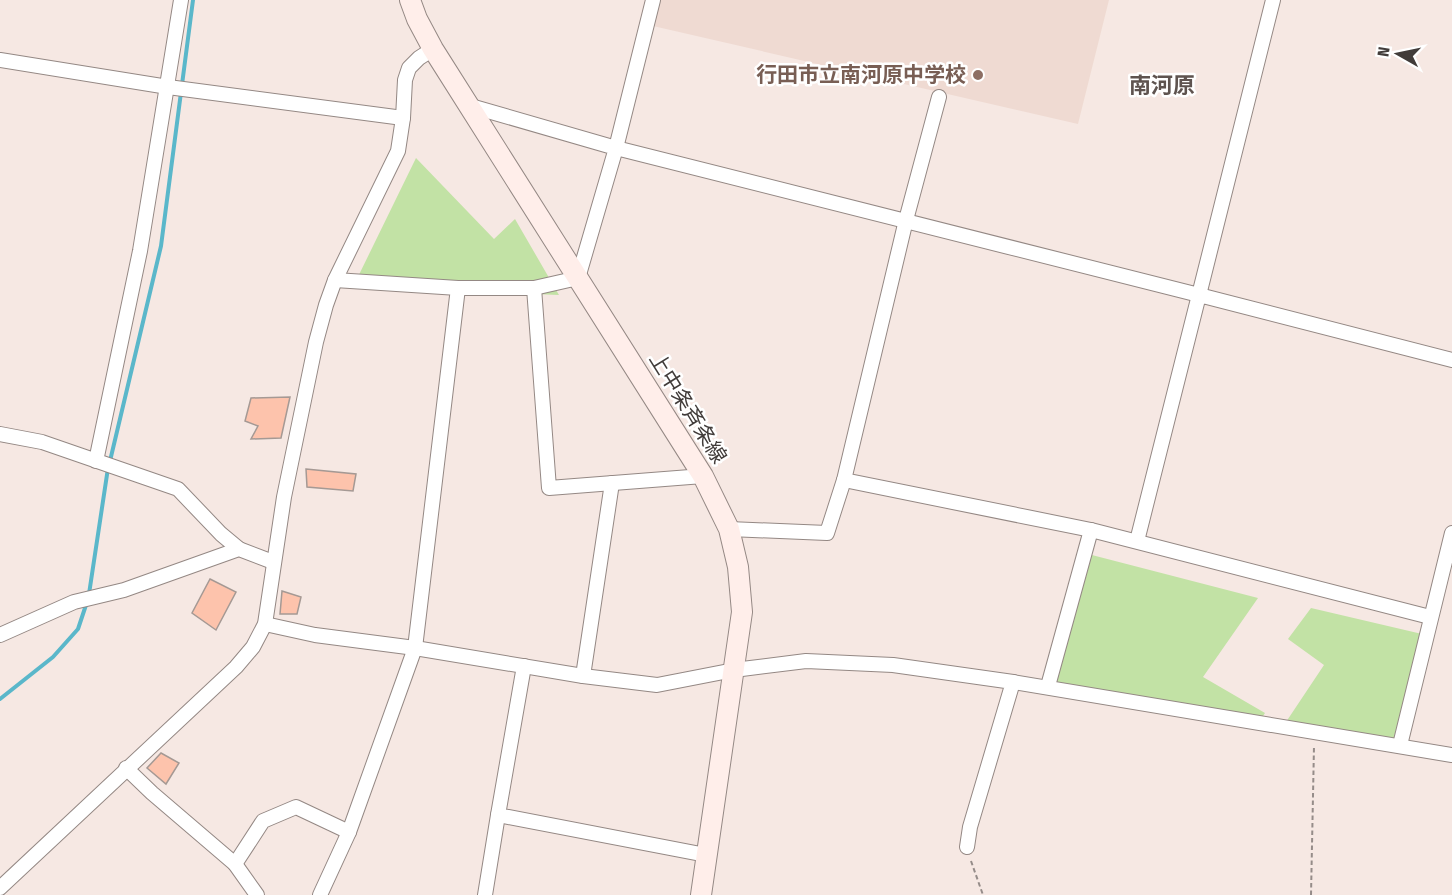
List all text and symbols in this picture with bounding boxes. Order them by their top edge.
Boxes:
north arrow [1368,24,1428,84]
text: N [1374,46,1394,58]
place label: 行田市立南河原中学校 [756,62,966,88]
marker: 行田市立南河原中学校 [971,68,985,82]
district label: 南河原 [1129,72,1195,99]
street label: 上中条斉条線 [644,348,732,468]

